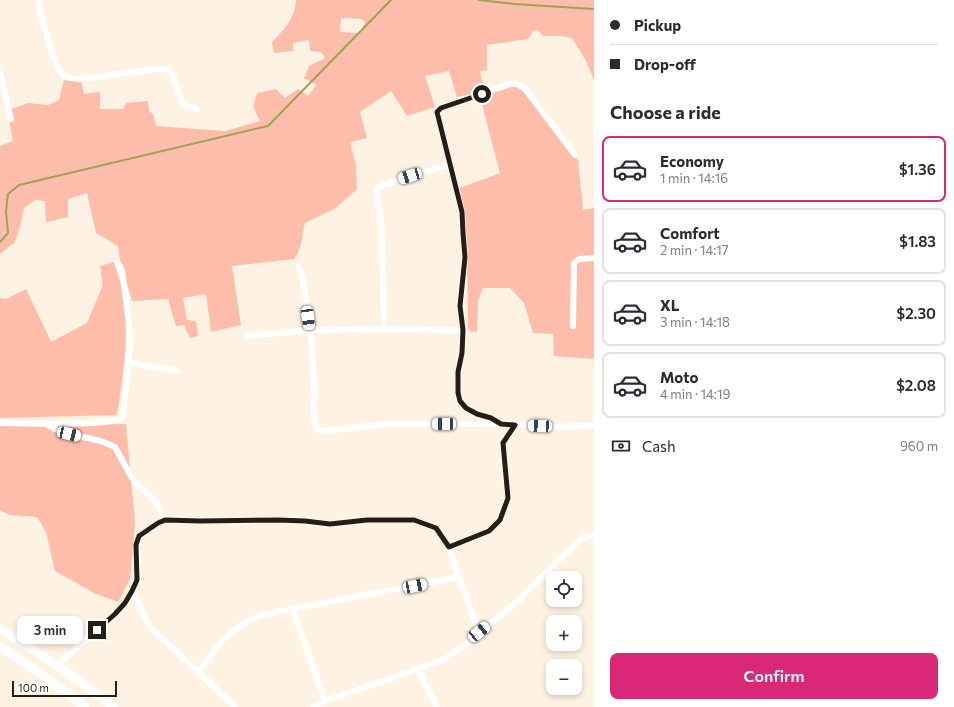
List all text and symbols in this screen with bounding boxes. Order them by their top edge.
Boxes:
text: Pickup [634,16,681,34]
text: Drop-off [634,55,696,73]
route start [473,85,491,103]
text: Choose a ride [610,101,721,123]
icon: car [612,151,648,187]
text: Economy [660,152,724,170]
text: $1.36 [899,160,936,178]
car [397,167,423,185]
text: 1 min · 14:16 [660,170,728,186]
icon: car [612,223,648,259]
text: Comfort [660,224,720,242]
text: $1.83 [899,232,936,250]
text: 2 min · 14:17 [660,242,729,258]
icon: car [612,295,648,331]
text: XL [660,296,679,314]
text: $2.30 [897,304,936,322]
car [300,305,316,331]
text: 3 min · 14:18 [660,314,730,330]
icon: car [612,367,648,403]
text: Moto [660,368,699,386]
text: $2.08 [896,376,936,394]
text: 4 min · 14:19 [660,386,730,402]
car [432,418,456,430]
car [528,419,552,433]
car [56,425,82,443]
icon: cash [610,435,632,457]
text: Cash [642,437,676,455]
text: 960 m [900,438,938,454]
map controls [546,571,582,695]
button: locate [546,571,582,607]
car [402,578,428,594]
button: + [546,615,582,651]
callout: 3 min [17,616,83,644]
car [466,620,492,644]
route end [88,621,106,639]
text: 3 min [34,622,66,638]
button: Confirm [610,653,938,699]
button: − [546,659,582,695]
scale bar [12,679,117,698]
text: 100 m [18,681,49,694]

